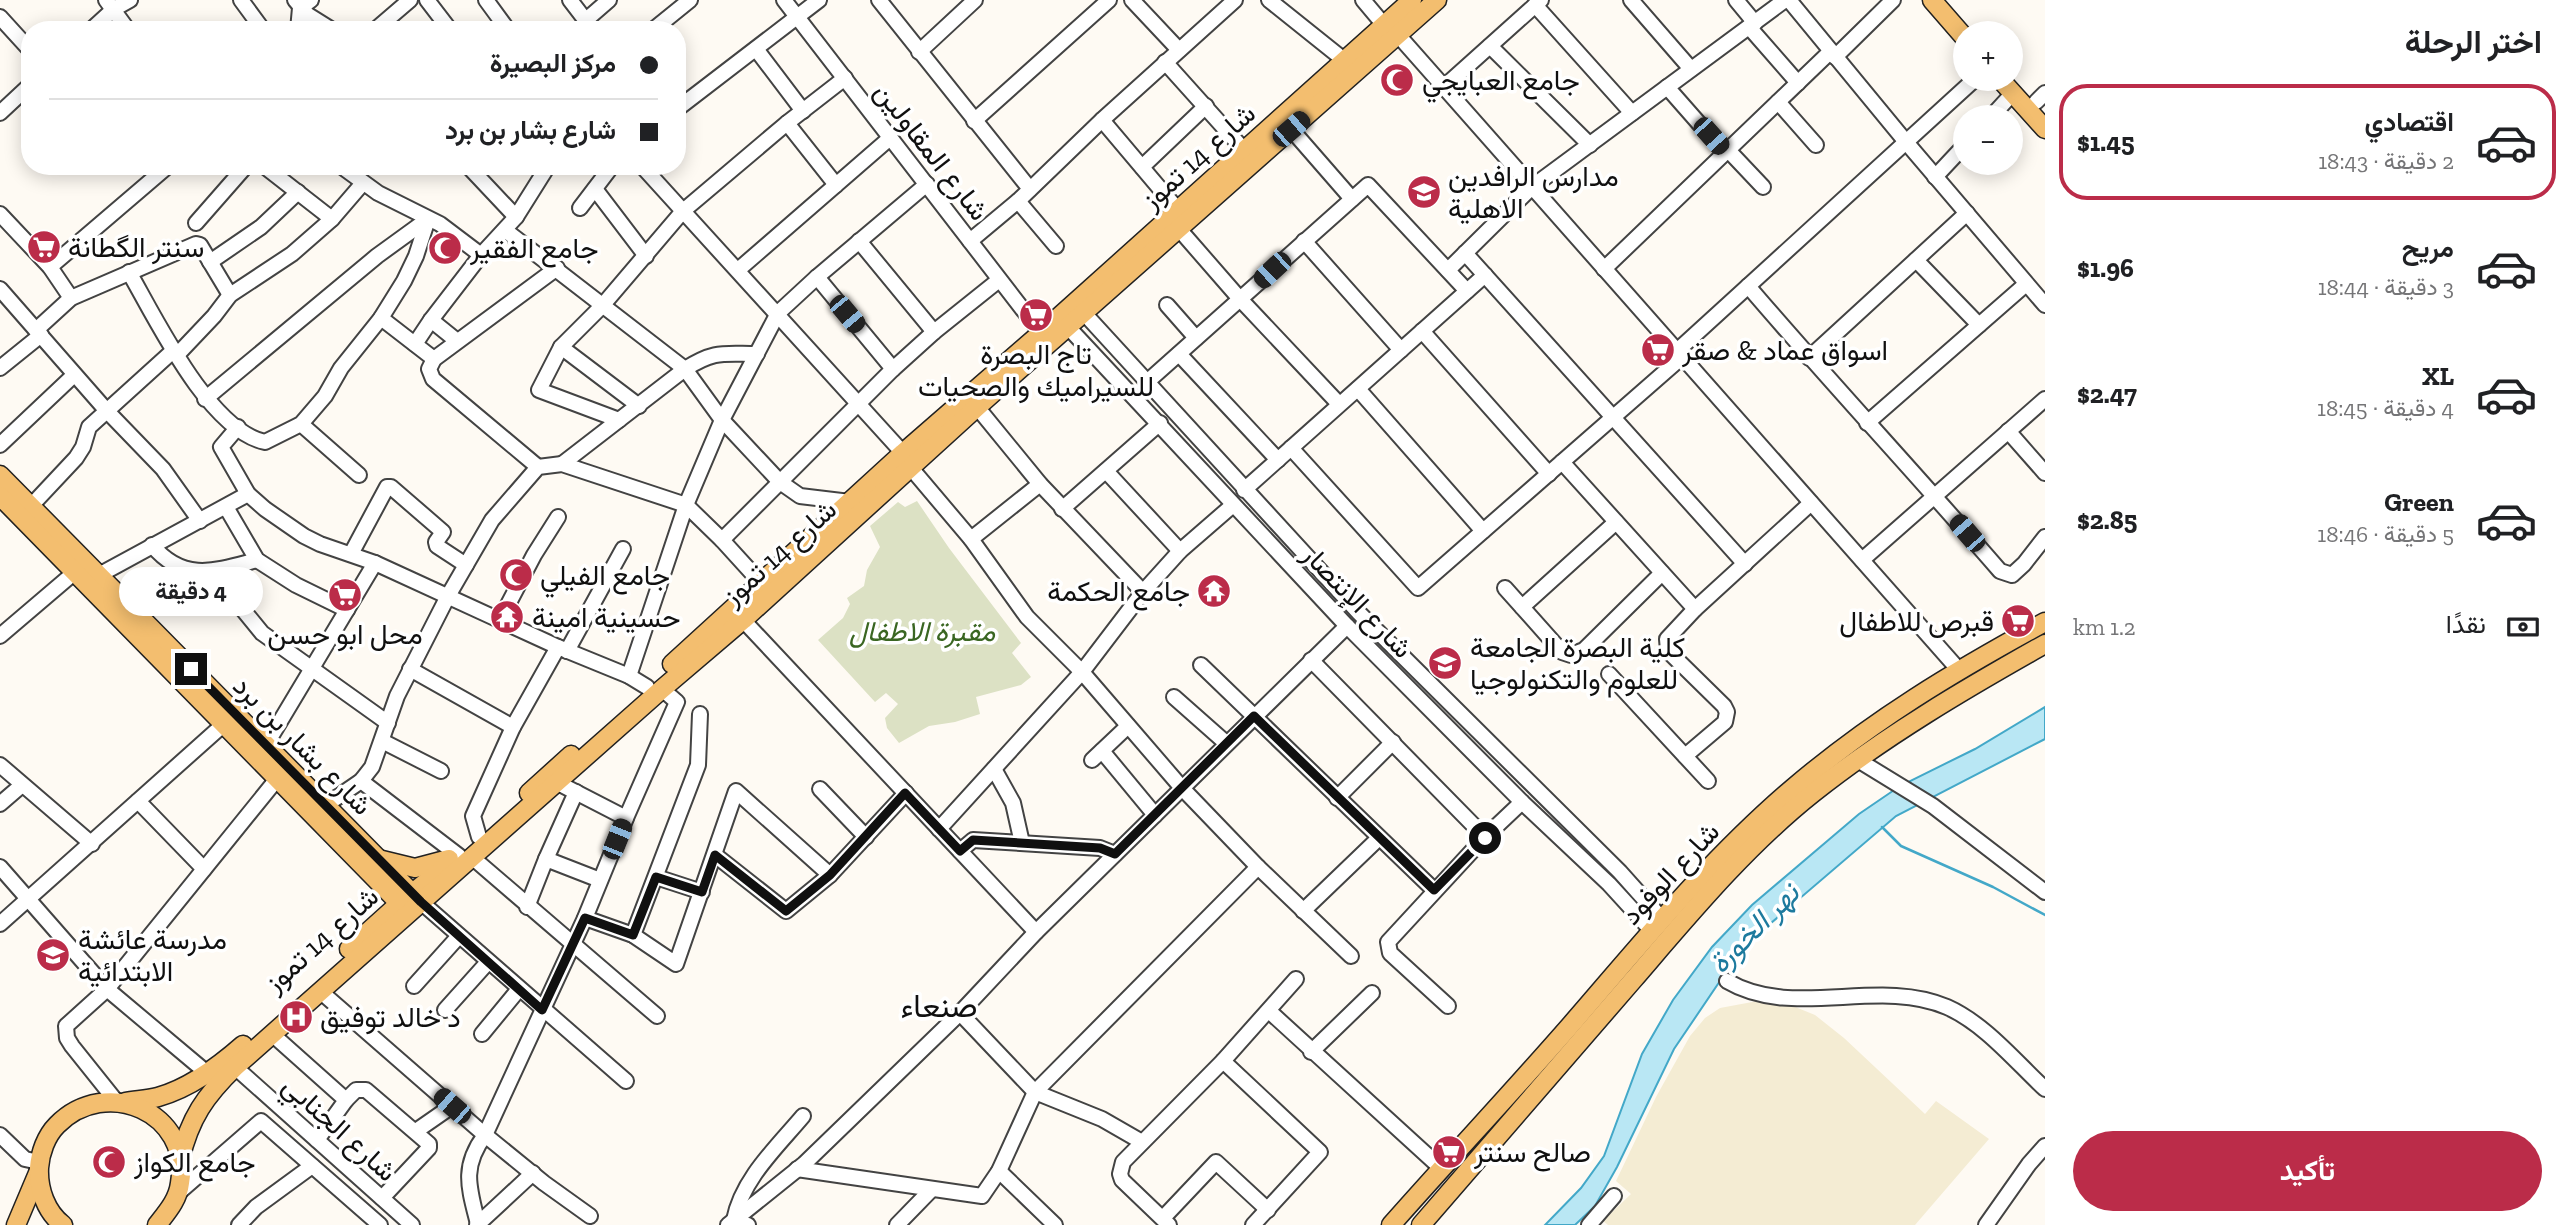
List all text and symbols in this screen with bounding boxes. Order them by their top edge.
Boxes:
map controls [1953,21,2023,175]
button: + [1953,21,2023,91]
text: اختر الرحلة [2405,23,2542,61]
text: مركز البصيرة [490,47,616,79]
mosque icon: جامع العبايجي [1378,61,1416,99]
place label: جامع العبايجي [1422,64,1580,103]
street label: شارع المقاولين [866,76,996,228]
street label: شارع 14 تموز [1134,97,1263,218]
button: − [1953,105,2023,175]
text: اقتصادي [2365,106,2454,138]
car [1269,107,1314,151]
icon: car [2475,111,2538,174]
car [1690,113,1733,159]
text: شارع بشار بن برد [445,114,616,146]
text: $1.45 [2077,126,2135,158]
text: 2 دقيقة · 18:43 [2318,147,2454,175]
place label: مدارس الرافدين اﻻهلية [1448,160,1619,225]
school or university icon: مدارس الرافدين اﻻهلية [1405,173,1443,211]
supermarket icon: سنتر الگطانة [25,228,63,266]
mosque icon: جامع الفقير [426,229,464,267]
place label: سنتر الگطانة [68,231,204,265]
place label: جامع الفقير [469,232,599,268]
text: مريح [2402,232,2454,264]
icon: car [2475,237,2538,300]
car [1250,248,1295,292]
text: $1.96 [2077,252,2134,284]
text: 3 دقيقة · 18:44 [2318,273,2454,301]
car [826,291,869,337]
supermarket icon: تاج البصرة للسيراميك والصحيات [1017,296,1055,334]
supermarket icon: اسواق عماد & صقر [1639,331,1677,369]
place label: اسواق عماد & صقر [1681,334,1888,368]
place label: تاج البصرة للسيراميك والصحيات [918,338,1154,404]
text: XL [2422,360,2454,392]
icon: car [2475,363,2538,426]
text: $2.47 [2077,378,2137,410]
text: 4 دقيقة · 18:45 [2317,394,2454,422]
text: Green [2384,486,2454,518]
icon: car [2475,489,2538,552]
street label: شارع 14 تموز [715,493,844,614]
text: $2.85 [2077,504,2137,536]
car [1946,510,1989,556]
text: 5 دقيقة · 18:46 [2317,520,2454,548]
street label: شارع الإنتصار [1294,537,1420,666]
mosque icon: جامع الفيلي [497,556,535,594]
place label: جامع الفيلي [540,559,670,598]
callout: 4 دقيقة [119,568,263,616]
temple icon: جامع الحكمة [1195,572,1233,610]
place label: جامع الحكمة [1047,575,1190,611]
supermarket icon: محل ابو حسن [326,576,364,614]
text: 4 دقيقة [155,577,227,605]
temple icon: حسينية امينة [488,598,526,636]
place label: حسينية امينة [532,601,681,634]
supermarket icon: قبرص للاطفال [1999,602,2037,640]
place label: قبرص للاطفال [1839,605,1994,639]
text: نقدًا [2446,608,2486,640]
icon: cash [2504,608,2542,646]
text: 1.2 km [2073,613,2136,641]
park label: مقبرة الاطفال [849,615,996,649]
place label: محل ابو حسن [267,618,423,652]
place label: كلية البصرة الجامعة للعلوم والتكنولوجيا [1470,631,1685,698]
school or university icon: كلية البصرة الجامعة للعلوم والتكنولوجيا [1426,644,1464,682]
route end [175,653,207,685]
street label: شارع بشار بن برد [225,669,379,823]
street label: شارع الوفود [1615,815,1728,933]
car [600,816,635,862]
route start [1469,822,1501,854]
water label: نهر الخورة [1701,874,1808,981]
street label: شارع 14 تموز [257,880,386,1001]
place label: مدرسة عائشة الابتدائية [78,923,227,988]
school or university icon: مدرسة عائشة الابتدائية [34,936,72,974]
district label: صنعاء [900,987,978,1025]
hospital icon: د خالد توفيق [277,998,315,1036]
place label: د خالد توفيق [320,1001,461,1035]
street label: شارع الجنابي [272,1069,404,1193]
car [430,1084,475,1128]
button: تأكيد [2073,1131,2542,1211]
supermarket icon: صالح سنتر [1430,1133,1468,1171]
place label: صالح سنتر [1473,1136,1591,1172]
mosque icon: جامع الكواز [90,1143,128,1181]
place label: جامع الكواز [133,1146,256,1182]

